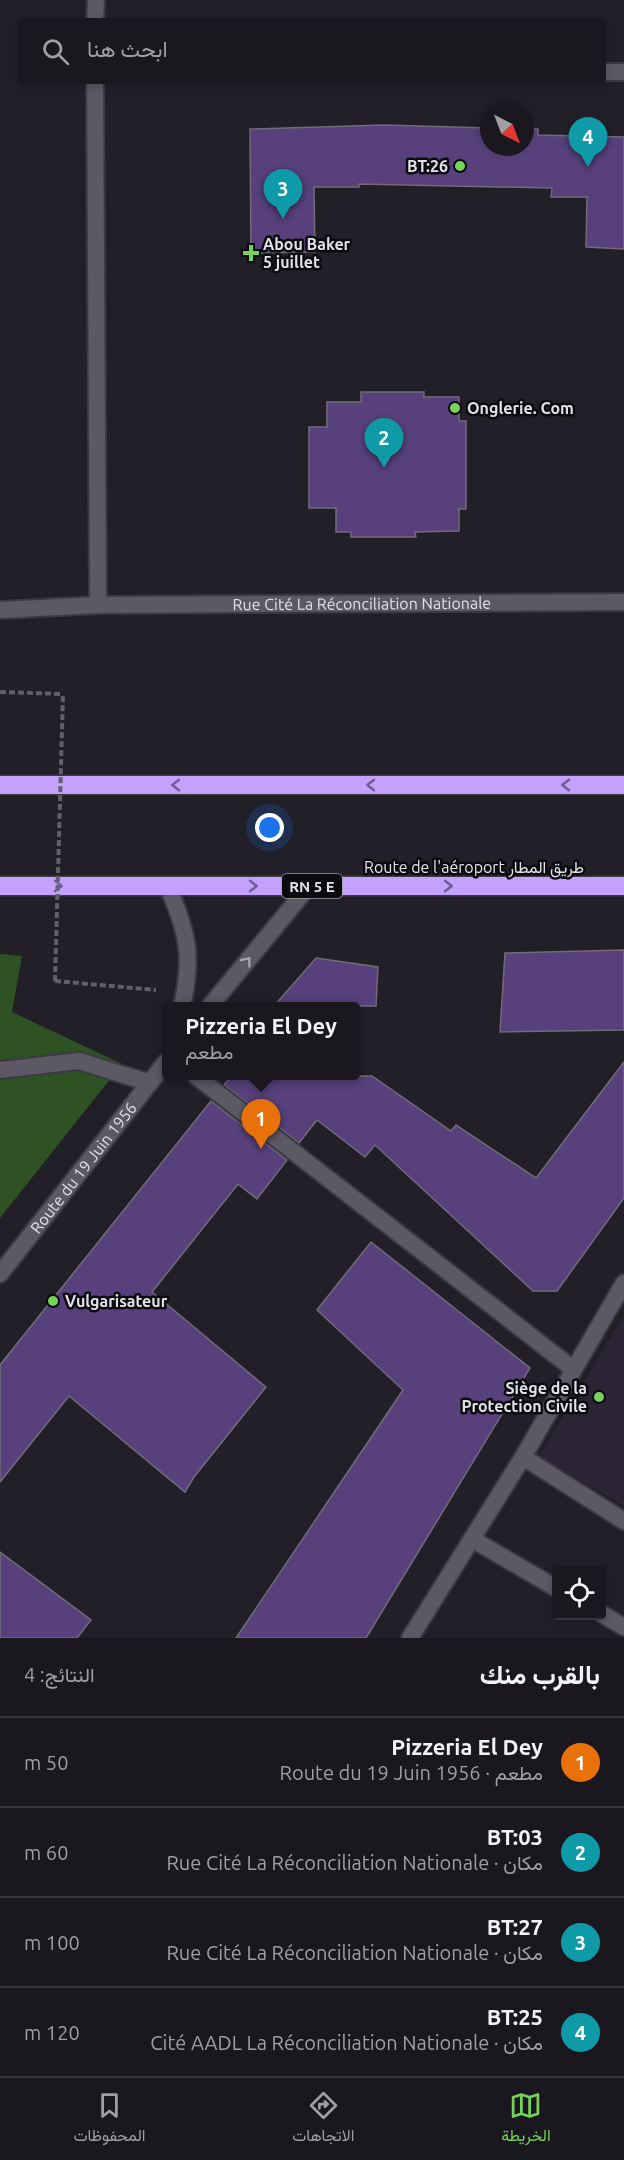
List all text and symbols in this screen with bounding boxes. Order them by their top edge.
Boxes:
search box [18,18,606,84]
icon: search [39,35,72,68]
text: ابحث هنا [87,36,168,61]
north arrow [480,102,534,156]
pin: 4 [568,118,608,167]
place label: BT:26 [407,157,448,175]
marker: BT:26 [453,159,467,173]
pin: 3 [264,170,302,219]
place label: Abou Baker 5 juillet [263,235,351,271]
marker: Abou Baker 5 juillet [244,246,258,260]
place label: Onglerie. Com [467,399,574,417]
marker: Onglerie. Com [448,401,462,415]
pin: 2 [364,418,404,468]
street label: Rue Cité La Réconciliation Nationale [233,594,491,613]
one-way arrow [171,779,180,791]
one-way arrow [366,779,375,791]
one-way arrow [561,779,570,791]
your location [255,813,284,842]
street label: Route de l'aéroport طريق المطار [364,858,584,878]
road number: RN 5 E [282,874,342,898]
one-way arrow [54,880,63,892]
one-way arrow [249,880,258,892]
one-way arrow [444,880,453,892]
one-way arrow [239,956,250,967]
popup [162,1002,360,1080]
text: Pizzeria El Dey [185,1013,337,1038]
text: مطعم [185,1040,233,1063]
street label: Route du 19 Juin 1956 [27,1099,140,1237]
pin: 1 [242,1100,280,1149]
place label: Vulgarisateur [65,1292,168,1310]
marker: Vulgarisateur [46,1294,60,1308]
place label: Siège de la Protection Civile [461,1379,587,1415]
marker: Siège de la Protection Civile [592,1390,606,1404]
map controls [552,1566,606,1620]
button: locate [552,1566,606,1620]
text: بالقرب منك [480,1660,600,1689]
text: النتائج: 4 [24,1663,95,1686]
text: Pizzeria El Dey [391,1734,543,1759]
text: 50 m [24,1751,68,1774]
text: 1 [575,1751,586,1774]
text: مطعم · Route du 19 Juin 1956 [280,1761,543,1784]
text: BT:03 [487,1824,543,1849]
text: 60 m [24,1841,68,1864]
text: 2 [575,1841,586,1864]
text: مكان · Rue Cité La Réconciliation Nationale [166,1851,543,1874]
text: BT:27 [487,1914,543,1939]
text: 100 m [24,1931,80,1954]
text: 3 [575,1931,586,1954]
text: مكان · Rue Cité La Réconciliation Nationale [166,1941,543,1964]
text: BT:25 [487,2004,543,2029]
text: 120 m [24,2021,80,2044]
text: 4 [575,2021,586,2044]
text: مكان · Cité AADL La Réconciliation Nationale [150,2031,543,2054]
tab: المحفوظات [73,2089,146,2150]
tab: الاتجاهات [292,2089,354,2150]
tab: الخريطة [501,2089,551,2150]

